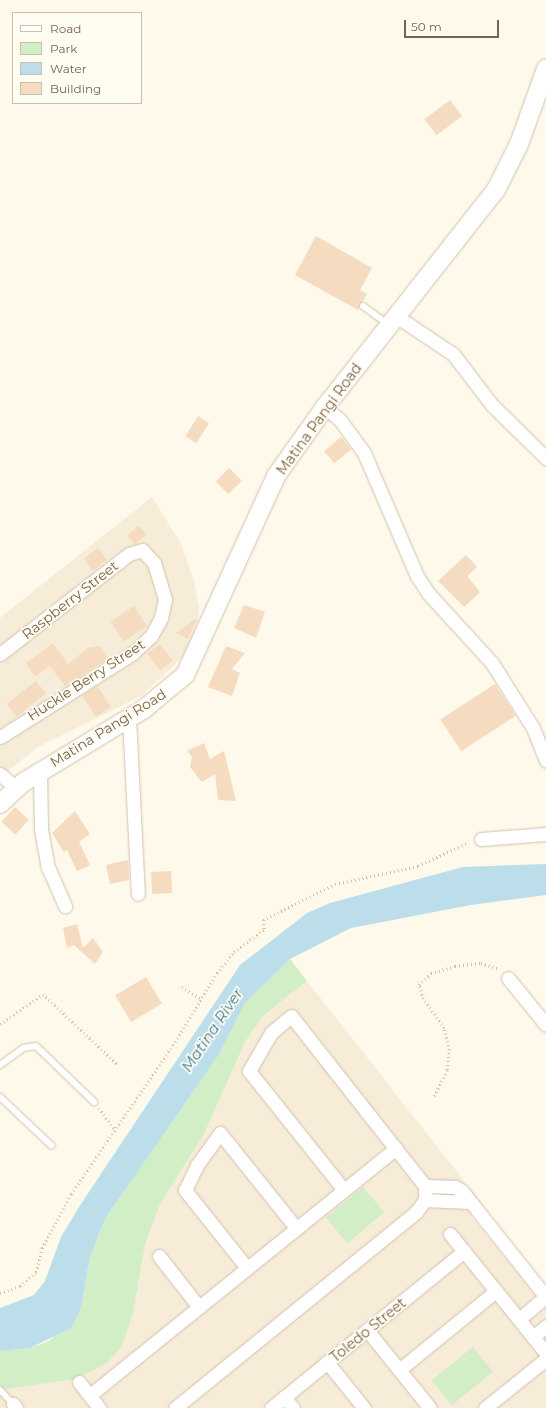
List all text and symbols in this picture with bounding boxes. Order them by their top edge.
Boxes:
legend [12,12,142,104]
scale bar [406,12,501,38]
text: 50 m [411,19,442,34]
text: Road [50,21,81,36]
text: Park [50,41,77,56]
text: Water [50,61,86,76]
text: Building [50,81,101,96]
street label: Matina Pangi Road [273,360,365,478]
street label: Raspberry Street [19,557,121,643]
street label: Huckle Berry Street [24,636,148,724]
street label: Matina Pangi Road [47,685,169,771]
water label: Matina River [177,985,247,1075]
street label: Toledo Street [327,1294,409,1366]

